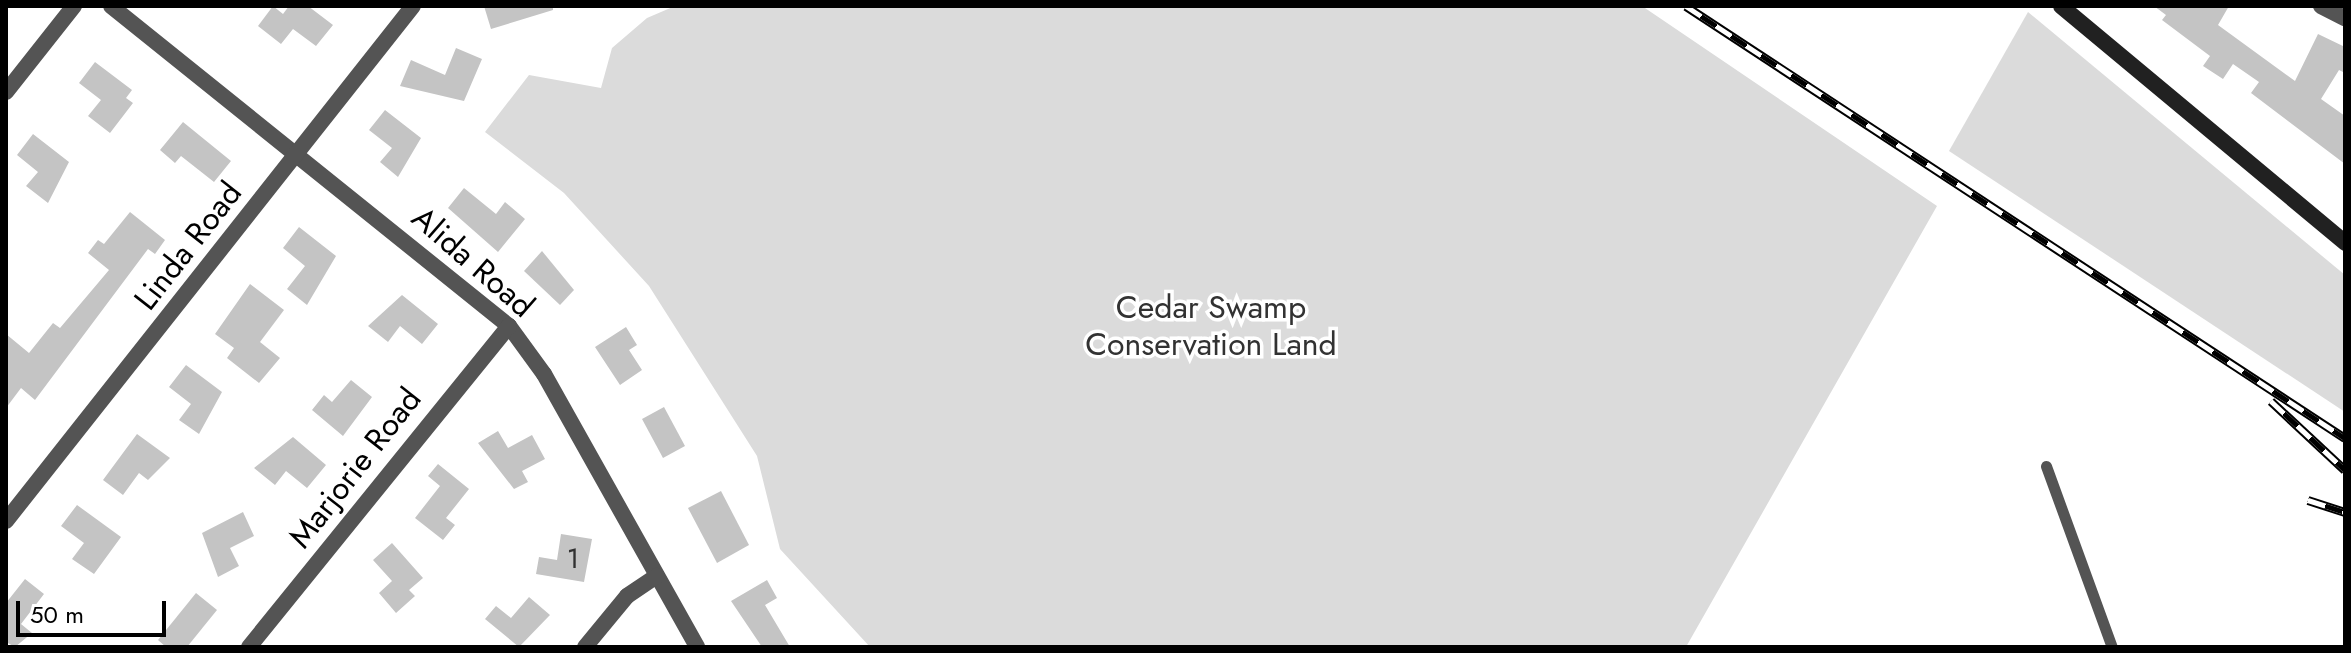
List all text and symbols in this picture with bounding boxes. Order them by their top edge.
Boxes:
street label: Linda Road [126,174,250,318]
street label: Alida Road [404,199,542,325]
park label: Cedar Swamp Conservation Land [1085,289,1337,364]
street label: Marjorie Road [281,380,429,556]
house number: 1 [567,542,579,576]
scale bar [20,585,170,635]
text: 50 m [30,597,84,632]

